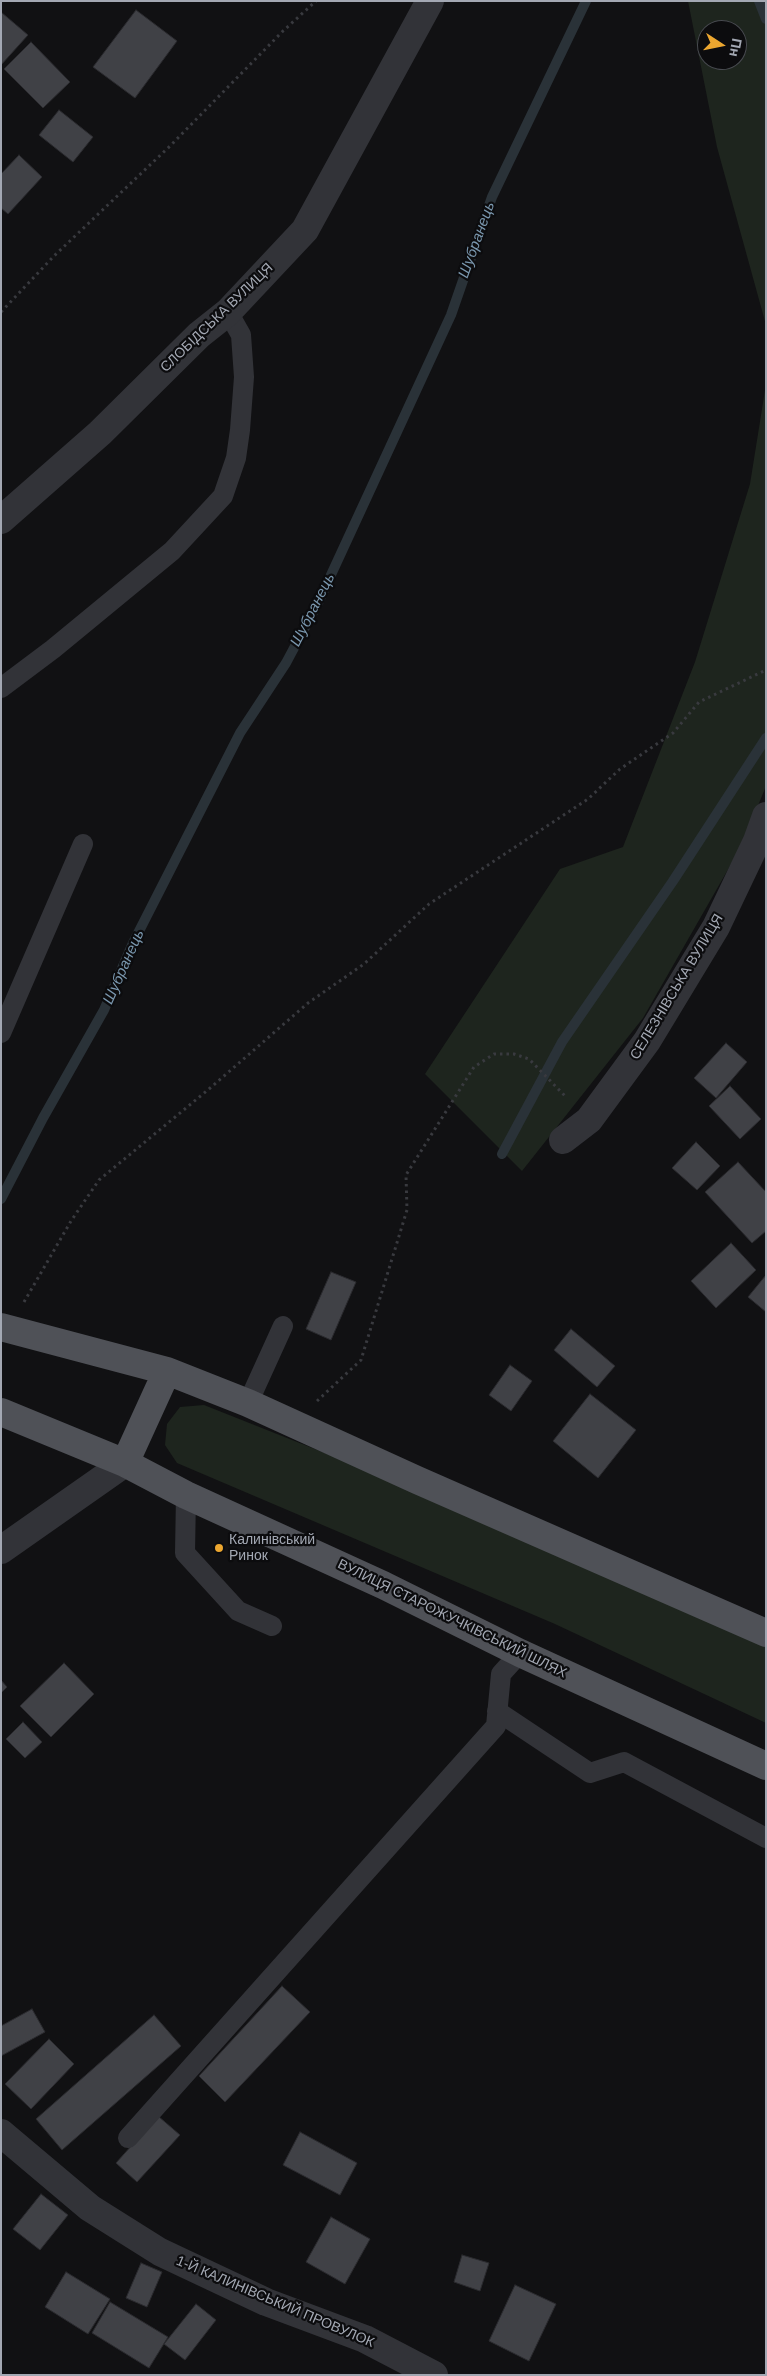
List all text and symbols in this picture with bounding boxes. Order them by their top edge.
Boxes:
north arrow [697,20,747,70]
text: Пн [726,37,745,58]
water label: Шубранець [455,199,499,281]
street label: СЛОБІДСЬКА ВУЛИЦЯ [157,260,277,376]
water label: Шубранець [287,570,339,650]
street label: СЕЛЕЗНІВСЬКА ВУЛИЦЯ [627,911,727,1063]
water label: Шубранець [100,927,148,1007]
place label: Калинівський Ринок [229,1532,315,1564]
marker: Калинівський Ринок [213,1542,225,1554]
street label: ВУЛИЦЯ СТАРОЖУЧКІВСЬКИЙ ШЛЯХ [335,1556,569,1682]
street label: 1-Й КАЛИНІВСЬКИЙ ПРОВУЛОК [174,2253,376,2351]

